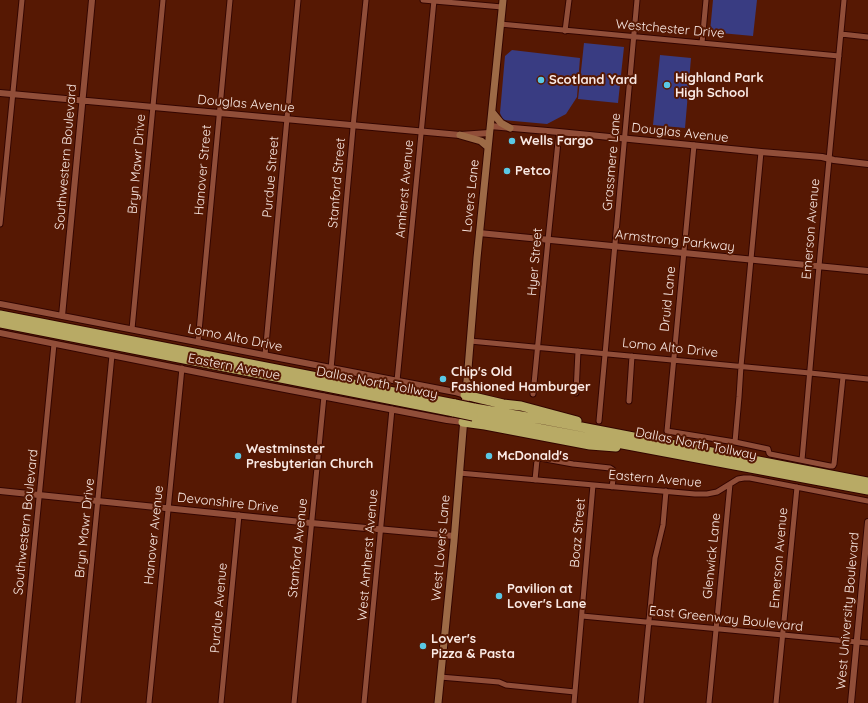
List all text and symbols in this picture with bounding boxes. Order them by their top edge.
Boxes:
street label: Westchester Drive [615,16,725,42]
place label: Highland Park High School [675,70,764,101]
place label: Scotland Yard [549,72,637,88]
marker: Scotland Yard [536,75,546,85]
marker: Highland Park High School [662,80,672,90]
street label: Southwestern Boulevard [52,83,80,231]
street label: Douglas Avenue [197,92,295,116]
street label: Grassmere Lane [600,112,624,212]
street label: Bryn Mawr Drive [125,113,149,215]
street label: Douglas Avenue [631,120,729,146]
street label: Hanover Street [191,124,215,216]
place label: Wells Fargo [520,133,593,149]
street label: Purdue Street [260,136,282,218]
marker: Wells Fargo [507,136,517,146]
street label: Stanford Street [325,137,349,229]
street label: Amherst Avenue [393,139,417,239]
street label: Lovers Lane [459,159,483,233]
place label: Petco [515,163,551,179]
marker: Petco [502,166,512,176]
street label: Emerson Avenue [799,178,823,280]
street label: Hyer Street [524,227,546,297]
street label: Armstrong Parkway [614,227,736,255]
street label: Druid Lane [657,266,679,332]
street label: Lomo Alto Drive [186,321,284,355]
street label: Lomo Alto Drive [621,335,719,361]
street label: Eastern Avenue [187,350,281,384]
street label: Dallas North Tollway [315,364,439,402]
place label: Chip's Old Fashioned Hamburger [451,364,591,395]
marker: Chip's Old Fashioned Hamburger [438,374,448,384]
street label: Dallas North Tollway [634,425,758,463]
place label: Westminster Presbyterian Church [246,441,373,472]
street label: Southwestern Boulevard [11,448,41,596]
place label: McDonald's [497,448,568,464]
marker: Westminster Presbyterian Church [233,451,243,461]
marker: McDonald's [484,451,494,461]
street label: Eastern Avenue [608,467,702,491]
street label: Bryn Mawr Drive [72,477,98,579]
street label: Hanover Avenue [141,485,167,585]
street label: West Amherst Avenue [354,488,382,622]
street label: Devonshire Drive [176,490,280,516]
street label: West Lovers Lane [429,494,453,602]
street label: Stanford Avenue [285,498,311,598]
street label: Boaz Street [567,498,589,568]
street label: Emerson Avenue [767,507,791,609]
street label: Glenwick Lane [700,512,724,600]
street label: West University Boulevard [833,532,863,690]
street label: Purdue Avenue [207,562,231,654]
place label: Pavilion at Lover's Lane [507,581,586,612]
marker: Pavilion at Lover's Lane [494,591,504,601]
street label: East Greenway Boulevard [648,603,804,635]
place label: Lover's Pizza & Pasta [431,631,515,662]
marker: Lover's Pizza & Pasta [418,641,428,651]

